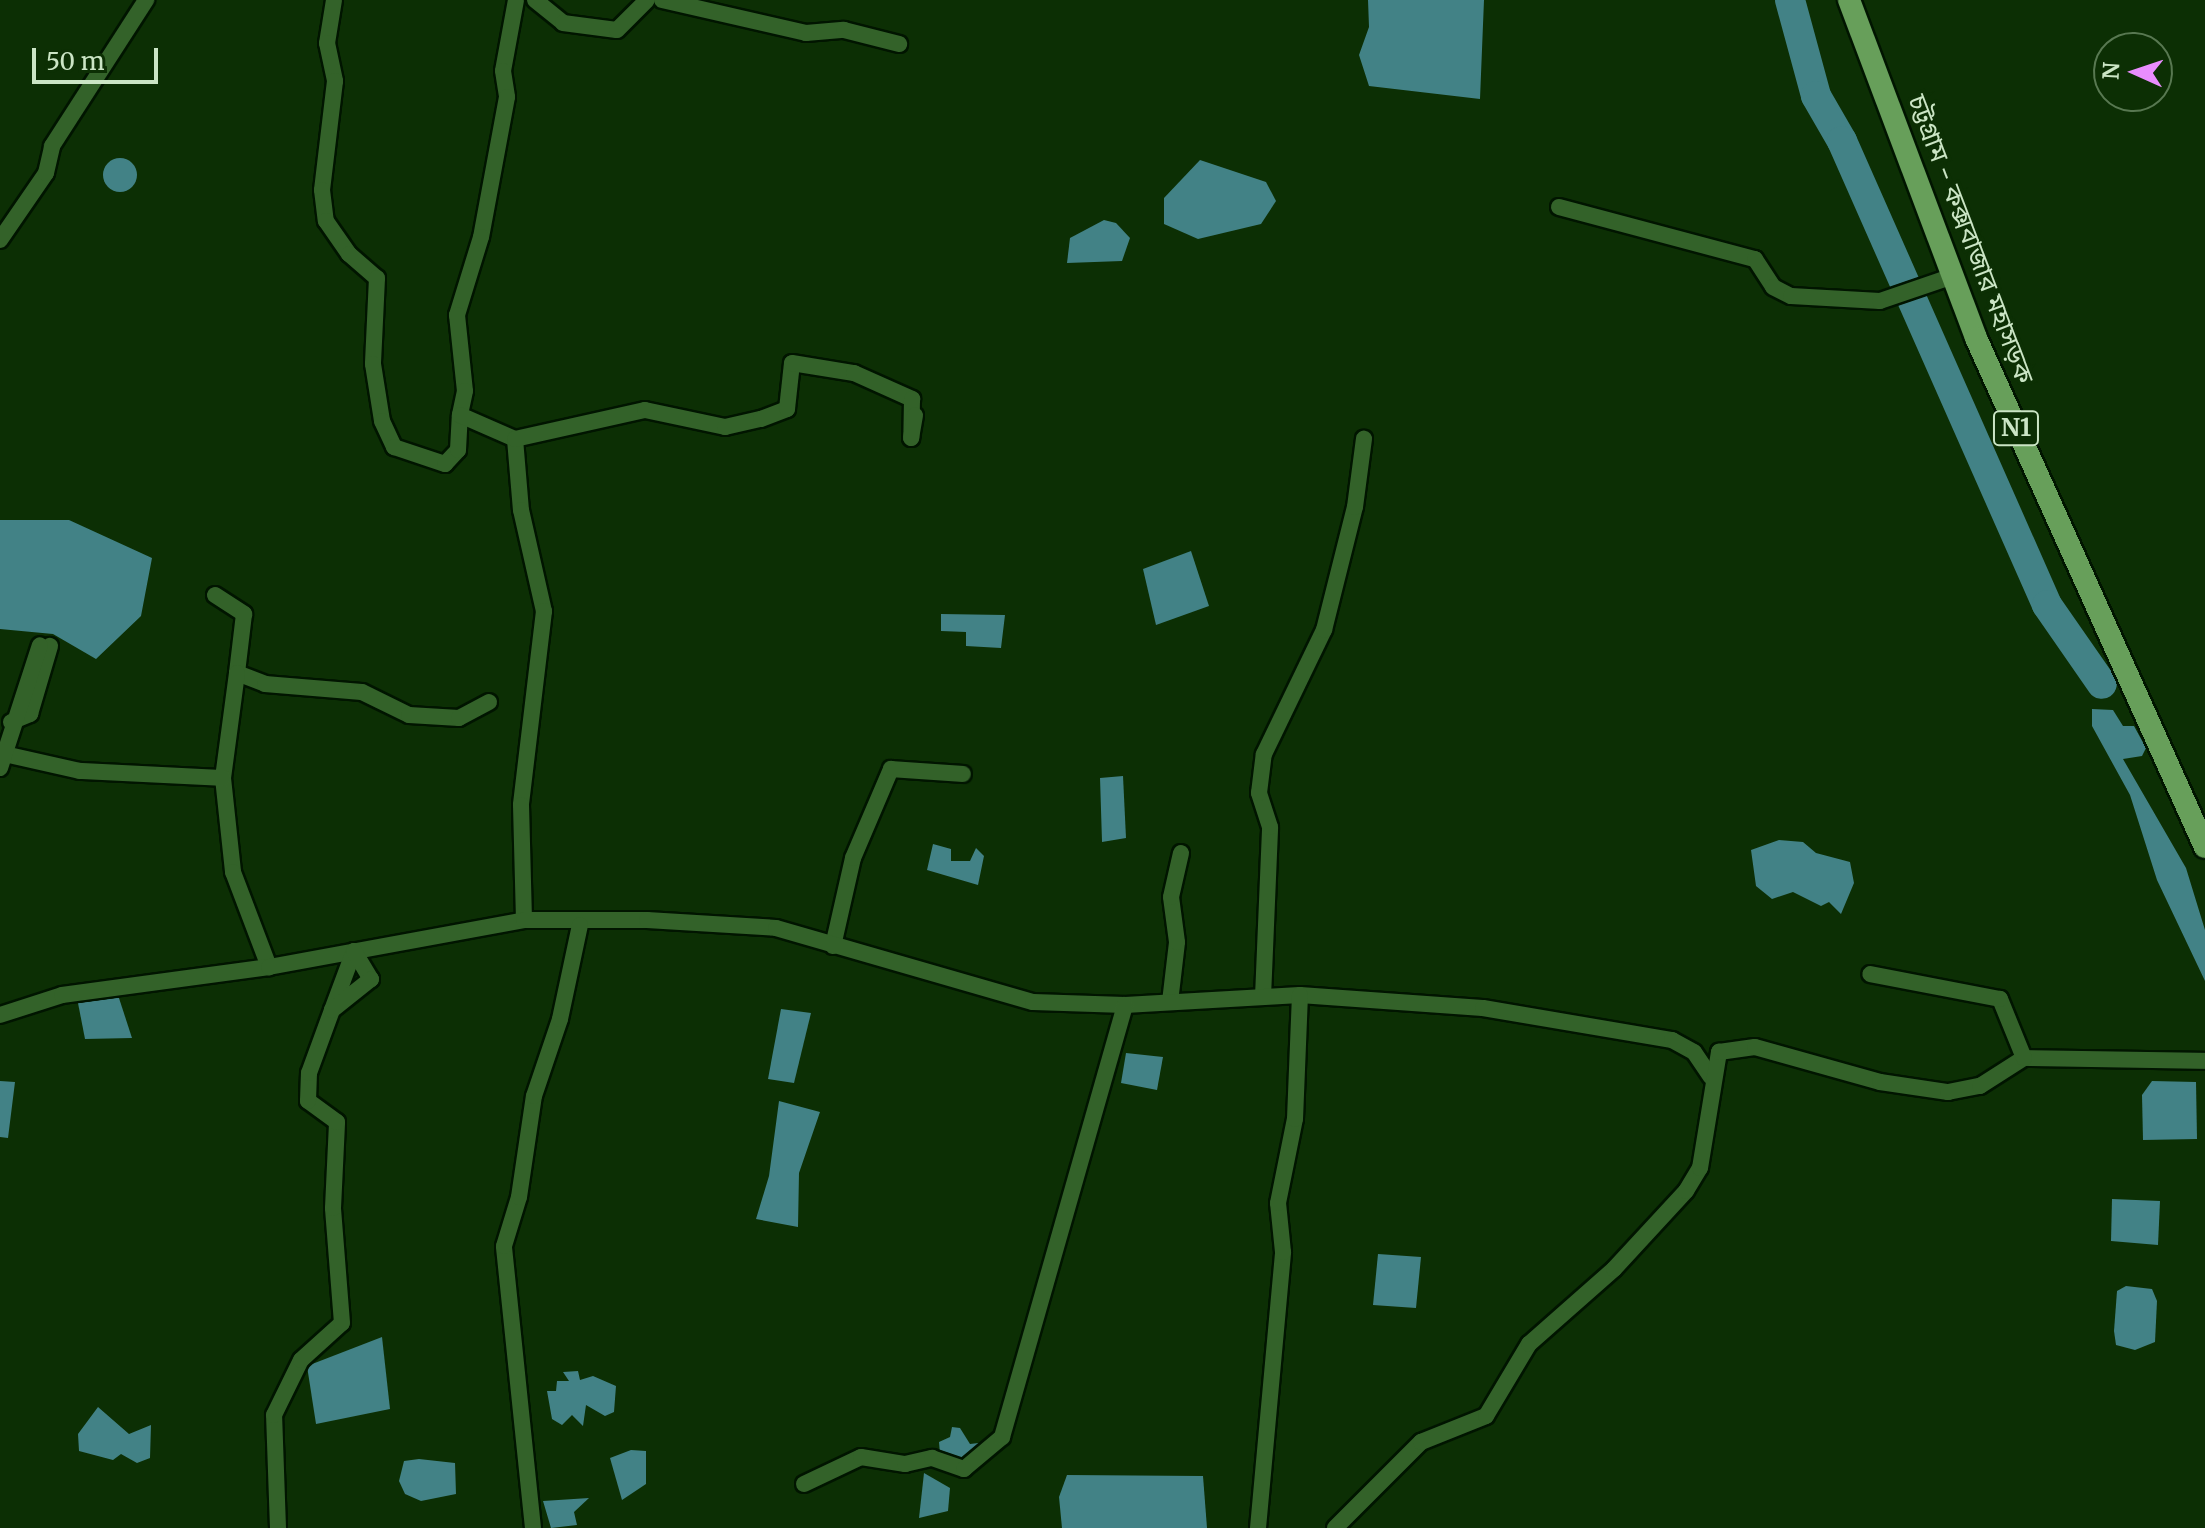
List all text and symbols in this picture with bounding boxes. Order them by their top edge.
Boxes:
scale bar [36,32,162,82]
north arrow [2093,32,2173,112]
text: 50 m [46,46,105,77]
text: N [2097,61,2125,80]
street label: চট্টগ্রাম - কক্সবাজার মহাসড়ক [1901,90,2041,388]
road number: N1 [1992,408,2040,448]

